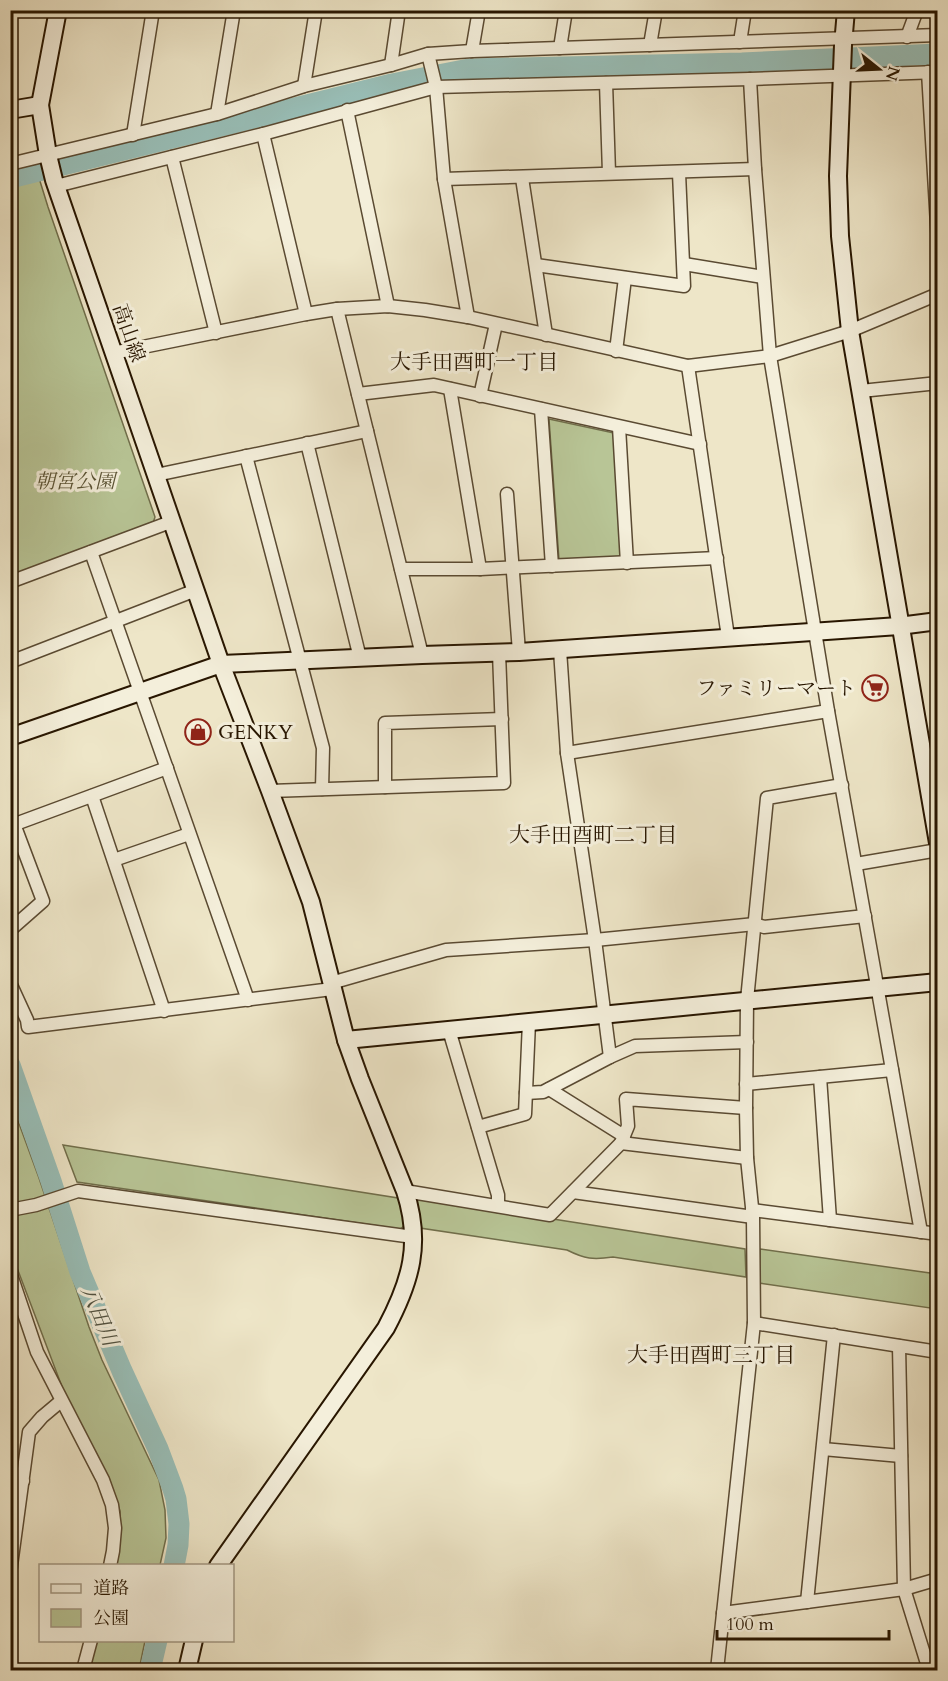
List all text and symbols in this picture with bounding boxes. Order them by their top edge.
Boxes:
north arrow [849,39,909,99]
text: N [880,63,905,83]
street label: 高山線 [106,300,152,366]
district label: 大手田酉町一丁目 [390,348,558,377]
park label: 朝宮公園 [35,468,118,495]
supermarket icon: ファミリーマート [860,673,890,703]
place label: ファミリーマート [696,675,856,702]
shop icon: GENKY [183,717,213,747]
place label: GENKY [218,719,293,746]
district label: 大手田酉町二丁目 [509,821,677,850]
water label: 八田川 [73,1281,125,1353]
district label: 大手田酉町三丁目 [627,1341,795,1370]
legend [39,1564,234,1642]
text: 道路 [93,1576,129,1601]
scale bar [717,1603,890,1641]
text: 公園 [93,1606,129,1631]
text: 100 m [726,1612,774,1637]

